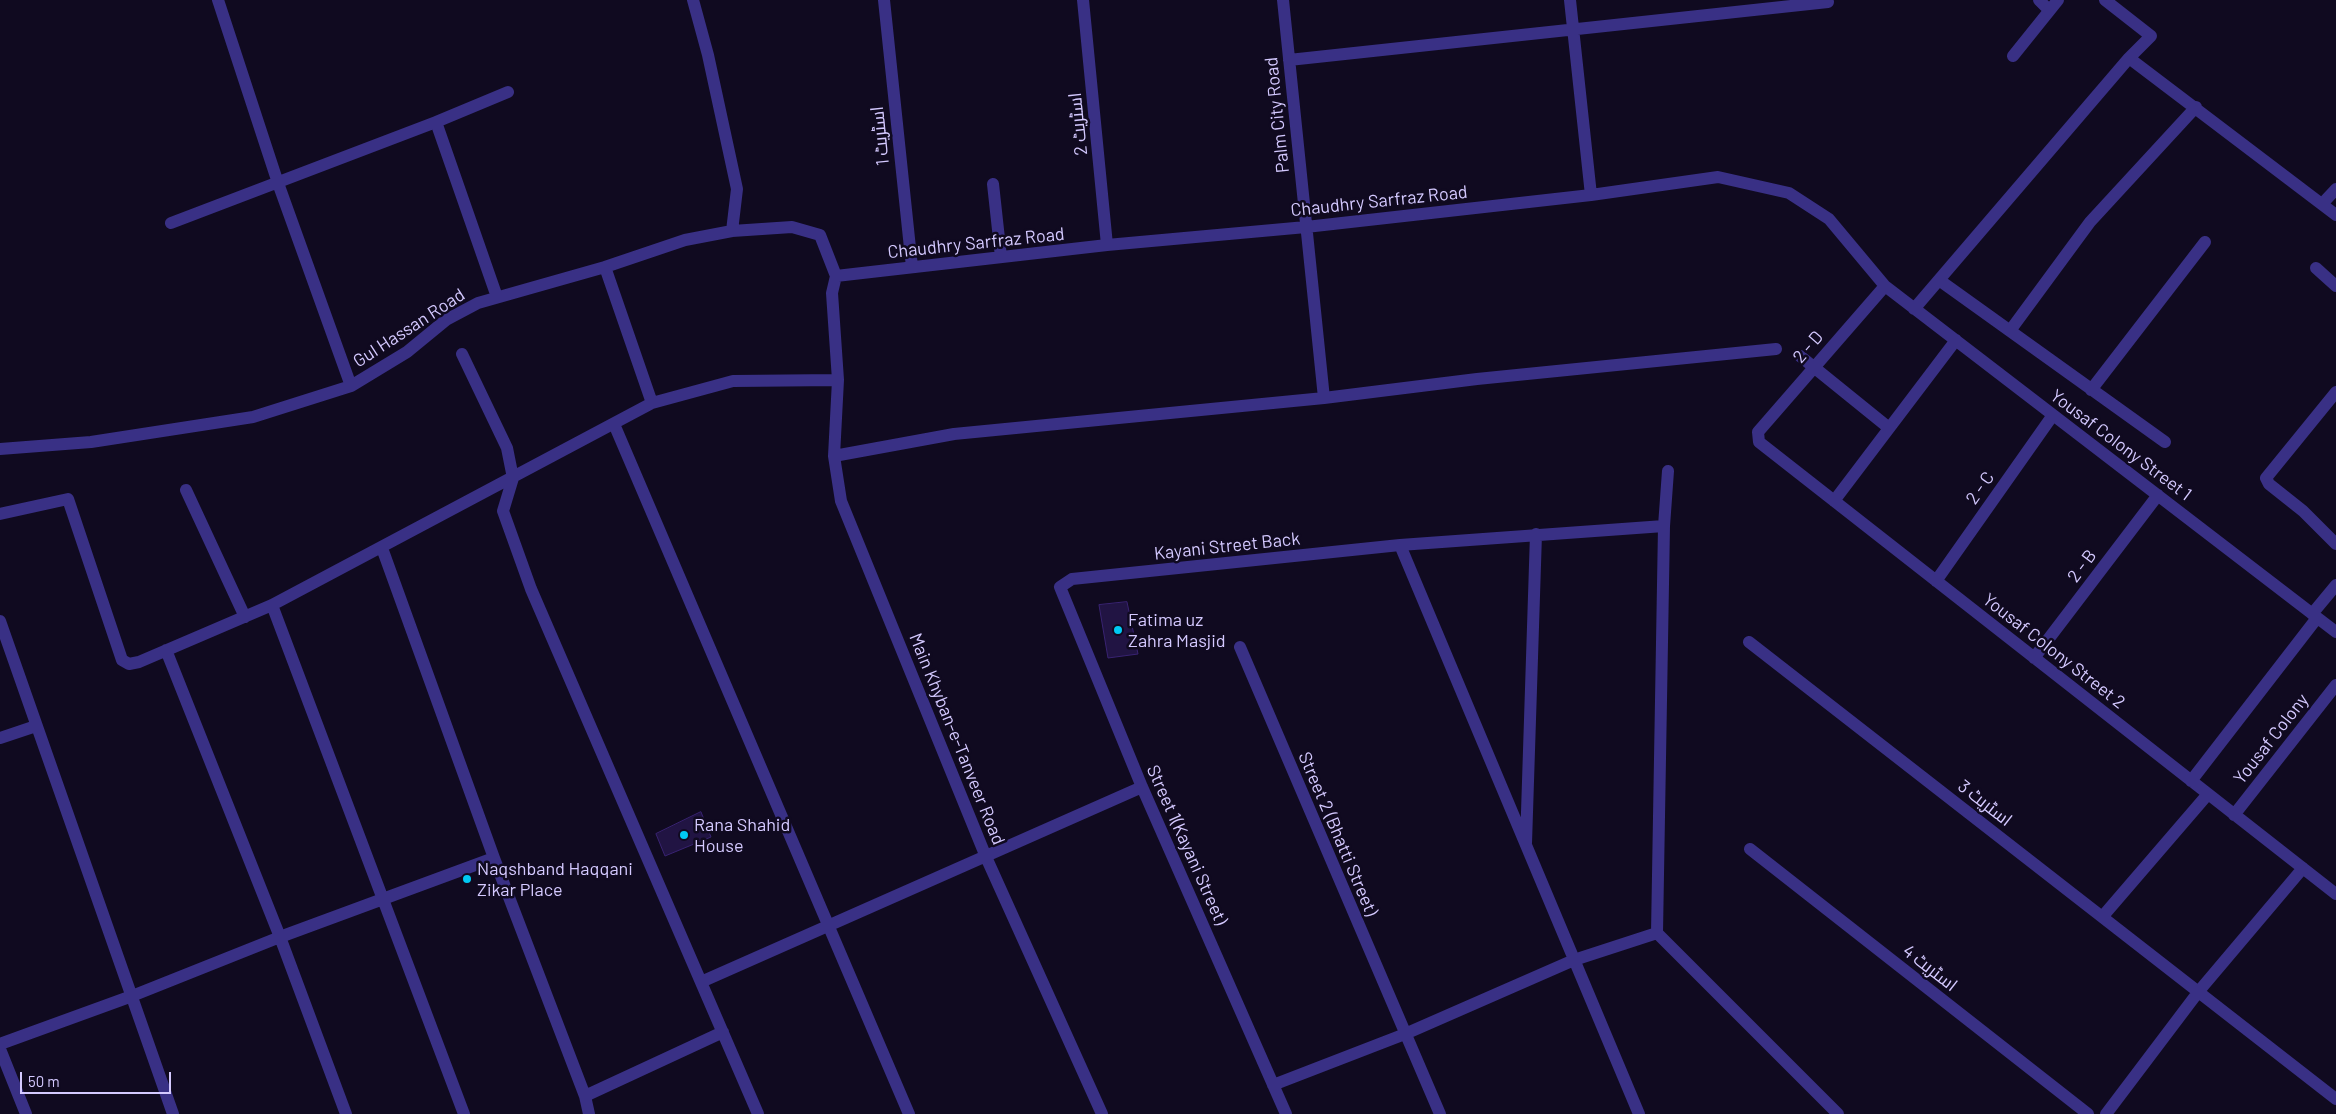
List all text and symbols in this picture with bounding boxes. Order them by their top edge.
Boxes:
street label: Palm City Road [1260,56,1294,174]
street label: اسٹریٹ 2 [1064,91,1092,157]
street label: اسٹریٹ 1 [866,105,894,167]
street label: Chaudhry Sarfraz Road [1289,181,1469,221]
street label: Chaudhry Sarfraz Road [886,223,1066,263]
street label: Gul Hassan Road [349,284,469,372]
street label: 2 - D [1788,327,1828,367]
street label: Yousaf Colony Street 1 [2046,385,2196,505]
street label: 2 - C [1961,468,1999,508]
street label: Kayani Street Back [1153,528,1301,564]
street label: 2 - B [2063,545,2101,587]
street label: Yousaf Colony Street 2 [1978,589,2130,713]
place label: Fatima uz Zahra Masjid [1128,609,1226,652]
marker: Fatima uz Zahra Masjid [1112,624,1124,636]
street label: Main Khyban-e-Tanveer Road [905,630,1009,848]
street label: Yousaf Colony [2229,689,2313,789]
street label: Street 2 (Bhatti Street) [1294,749,1382,919]
street label: Street 1(Kayani Street) [1142,762,1232,928]
street label: اسٹریٹ 3 [1954,775,2016,831]
place label: Rana Shahid House [694,814,790,856]
marker: Rana Shahid House [678,829,690,841]
place label: Naqshband Haqqani Zikar Place [477,858,633,901]
marker: Naqshband Haqqani Zikar Place [461,873,473,885]
street label: اسٹریٹ 4 [1898,940,1962,996]
scale bar [22,1062,174,1094]
text: 50 m [28,1072,60,1090]

